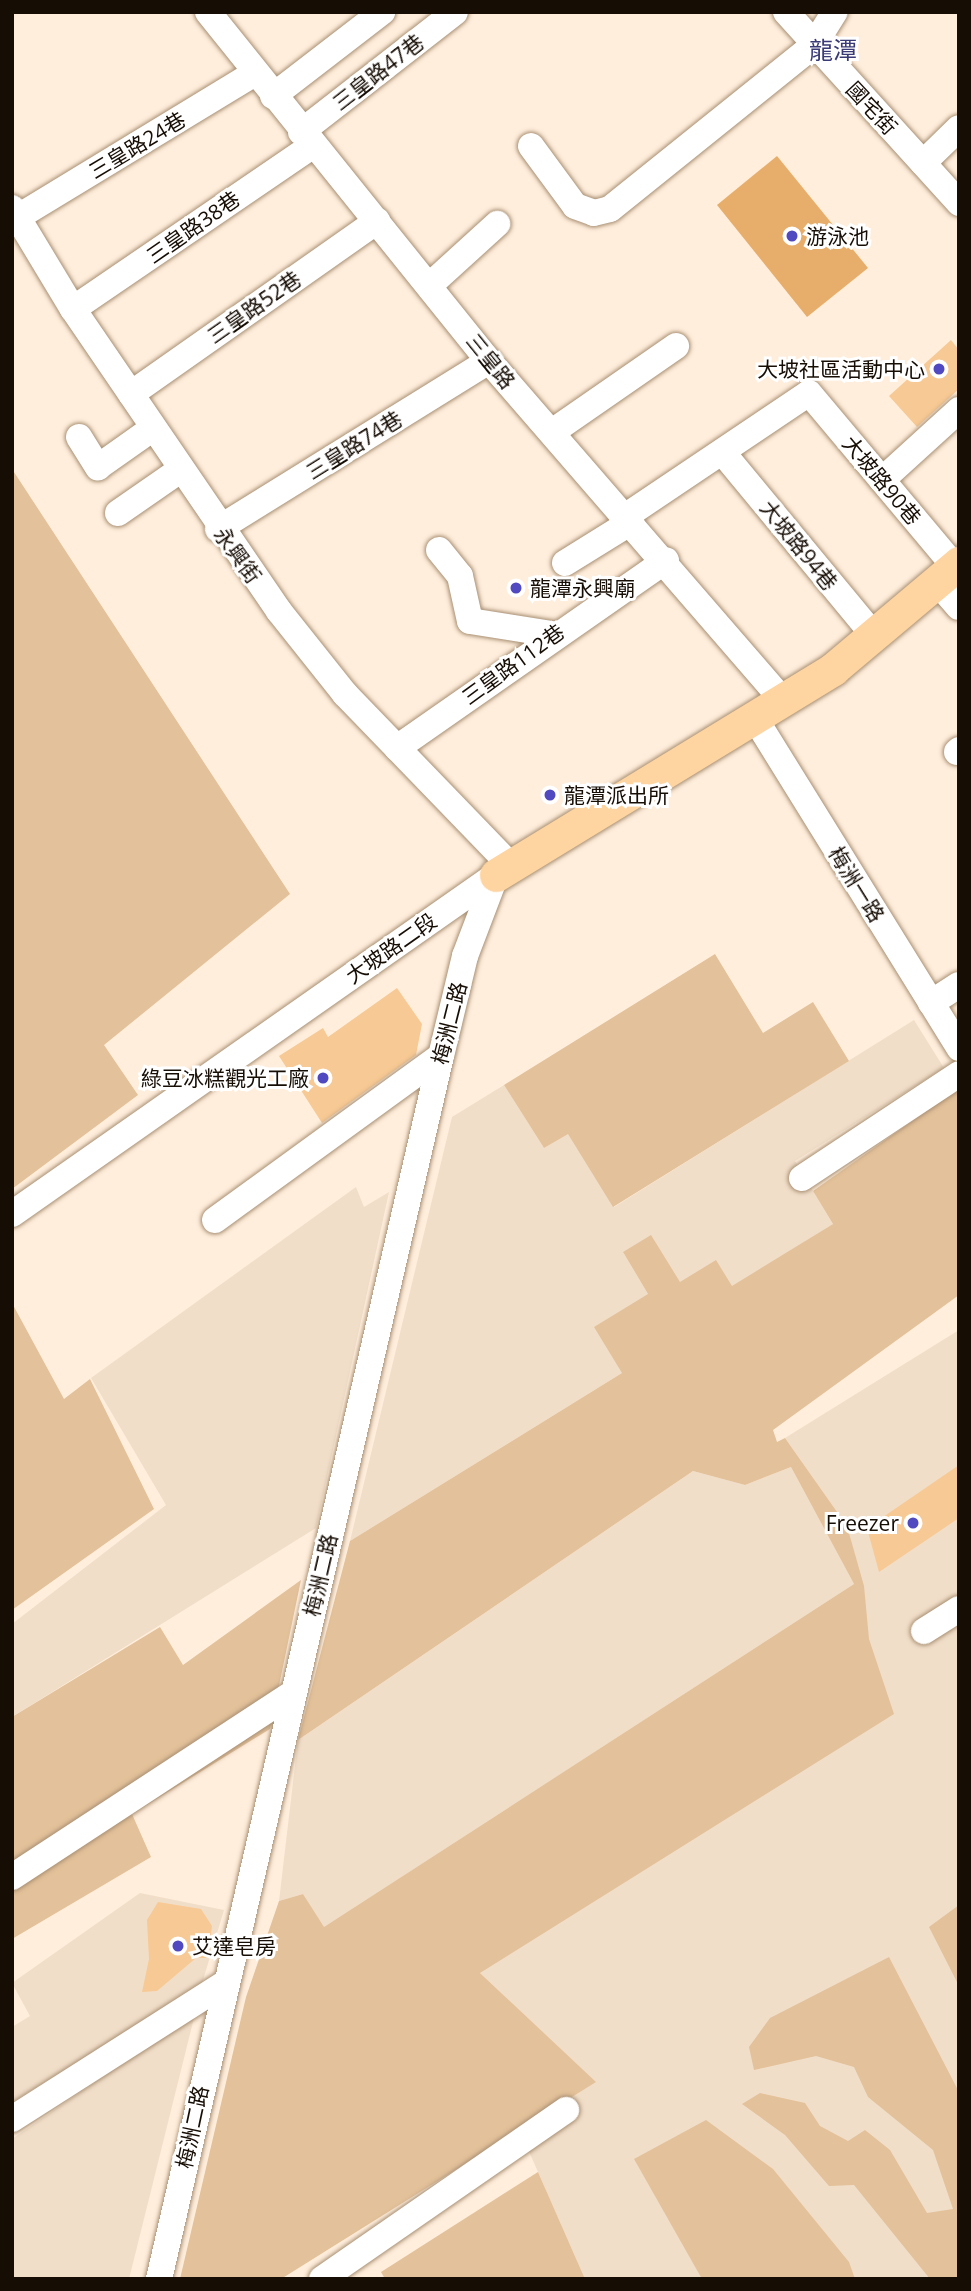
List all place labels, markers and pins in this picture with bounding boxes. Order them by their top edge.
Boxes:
place label: 游泳池 [806,223,869,249]
marker: 游泳池 [784,228,800,244]
place label: 大坡社區活動中心 [757,356,925,382]
marker: 大坡社區活動中心 [931,361,947,377]
place label: 龍潭永興廟 [530,575,635,601]
marker: 龍潭永興廟 [508,580,524,596]
place label: 龍潭派出所 [564,782,669,808]
marker: 龍潭派出所 [542,787,558,803]
place label: 綠豆冰糕觀光工廠 [141,1065,309,1091]
marker: 綠豆冰糕觀光工廠 [315,1070,331,1086]
place label: Freezer [826,1510,899,1536]
marker: Freezer [905,1515,921,1531]
place label: 艾達皂房 [192,1933,276,1959]
marker: 艾達皂房 [170,1938,186,1954]

